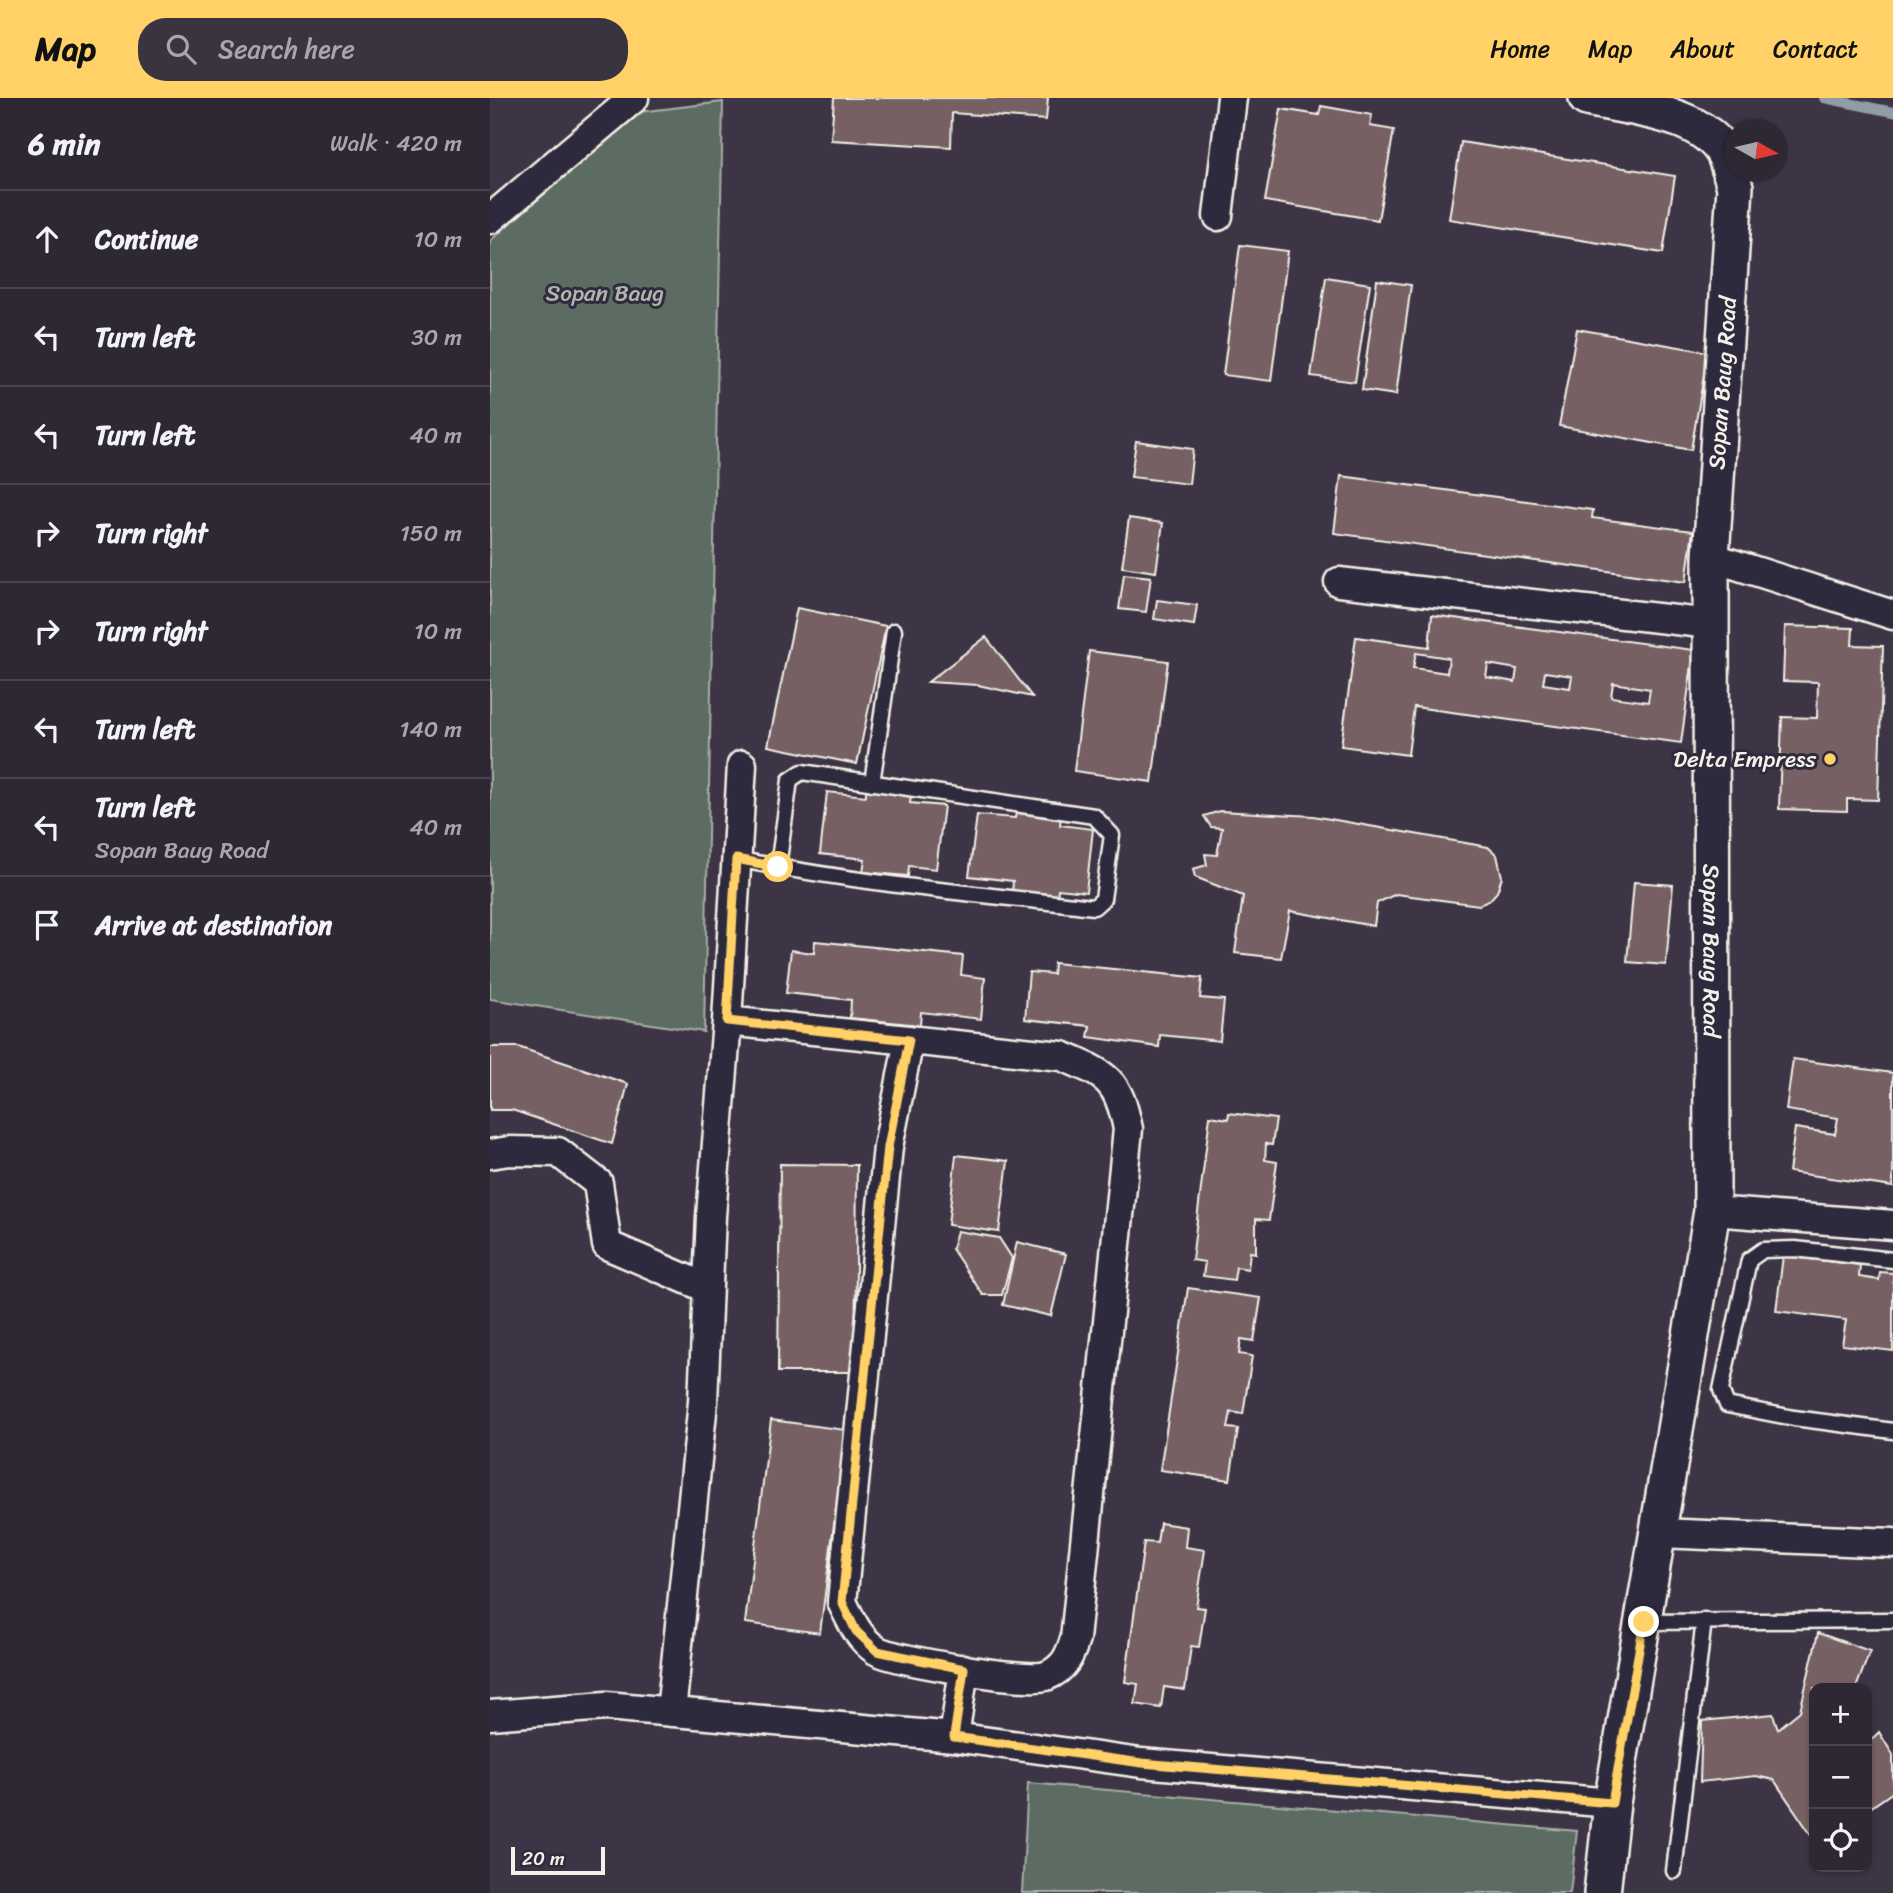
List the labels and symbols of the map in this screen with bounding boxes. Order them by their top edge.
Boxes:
north arrow [1725,119,1788,182]
park label: Sopan Baug [546,273,664,314]
street label: Sopan Baug Road [1696,293,1749,471]
place label: Delta Empress [1673,739,1816,780]
marker: Delta Empress [1822,751,1838,767]
route start [762,851,793,882]
street label: Sopan Baug Road [1690,864,1732,1039]
route end [1628,1606,1659,1637]
scale bar [511,1844,606,1876]

